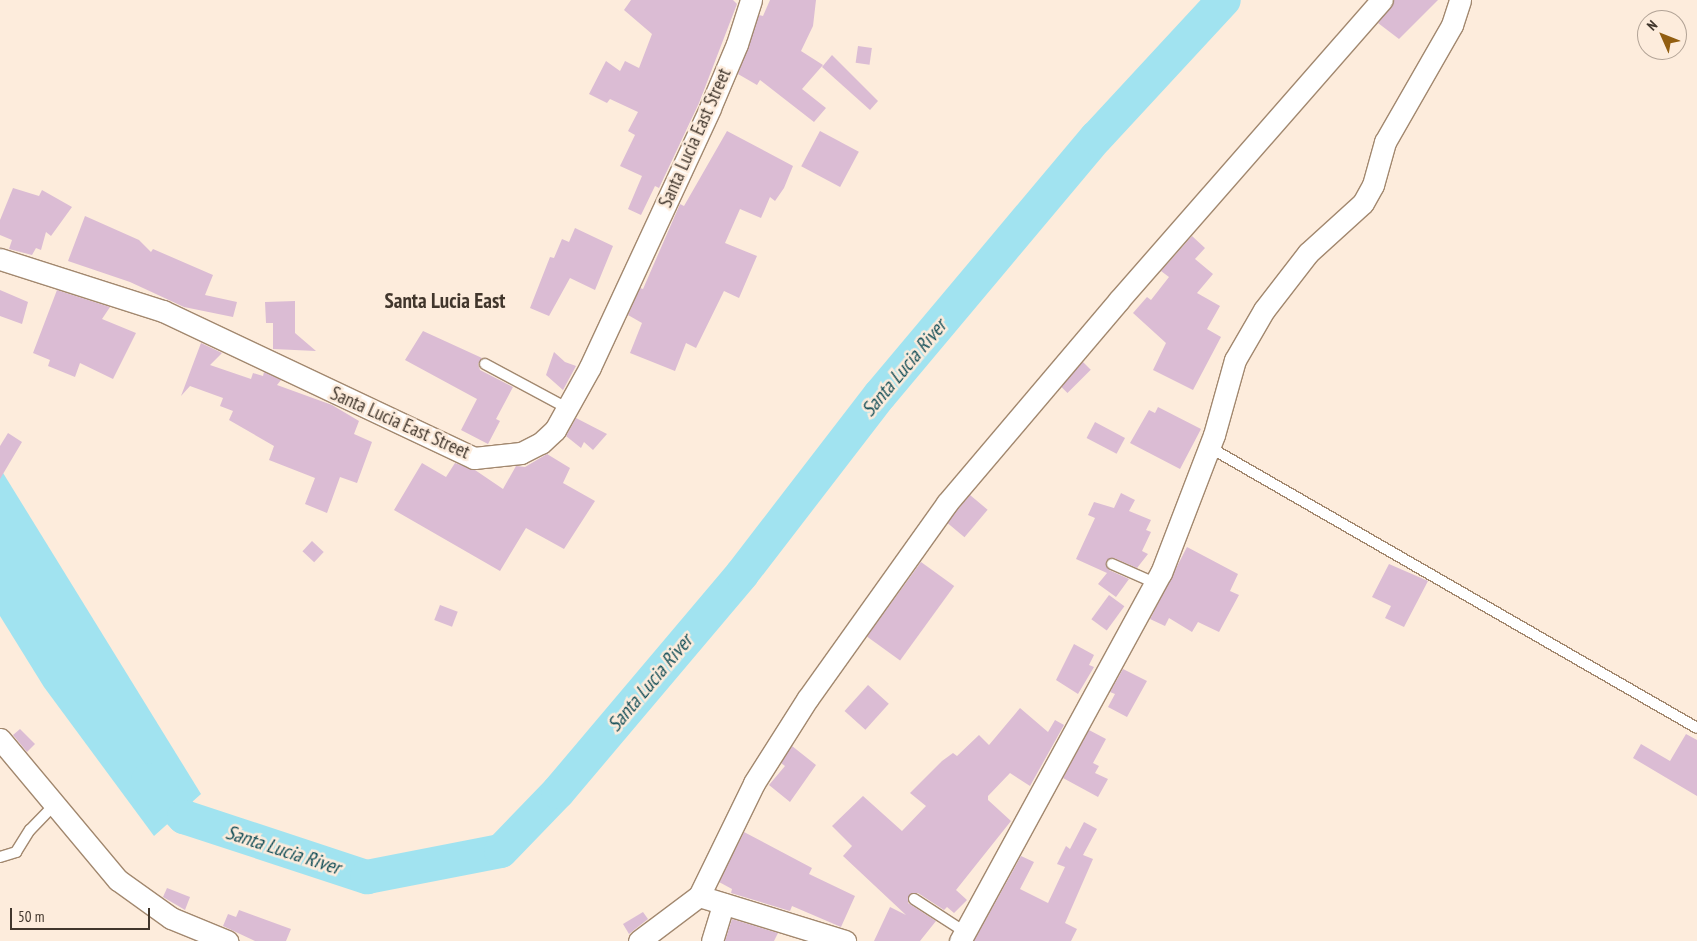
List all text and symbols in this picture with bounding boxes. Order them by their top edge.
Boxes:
north arrow [1637,10,1687,60]
text: N [1643,16,1661,34]
street label: Santa Lucia East Street [654,65,736,211]
district label: Santa Lucia East [385,288,505,314]
water label: Santa Lucia River [857,315,951,421]
street label: Santa Lucia East Street [327,382,473,464]
water label: Santa Lucia River [603,630,697,736]
water label: Santa Lucia River [223,820,343,880]
scale bar [12,898,152,930]
text: 50 m [18,907,44,926]

